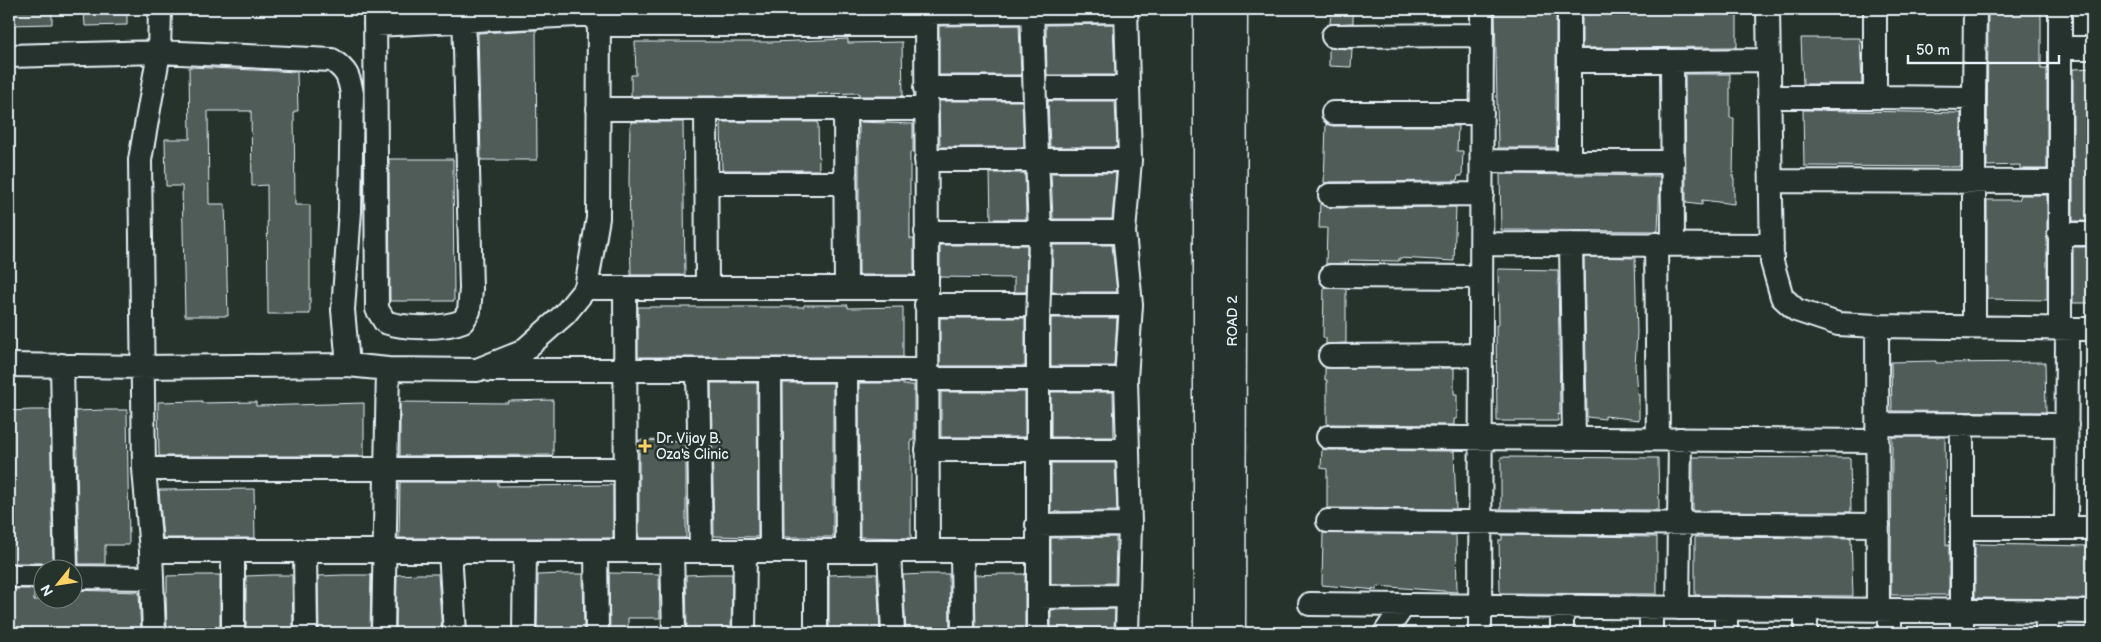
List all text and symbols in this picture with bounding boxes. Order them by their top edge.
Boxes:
scale bar [1908,32,2060,64]
text: 50 m [1916,41,1950,60]
street label: ROAD 2 [1224,295,1241,347]
place label: Dr. Vijay B. Oza's Clinic [656,430,729,463]
marker: Dr. Vijay B. Oza's Clinic [638,439,652,453]
north arrow [32,560,82,610]
text: N [37,581,57,599]

